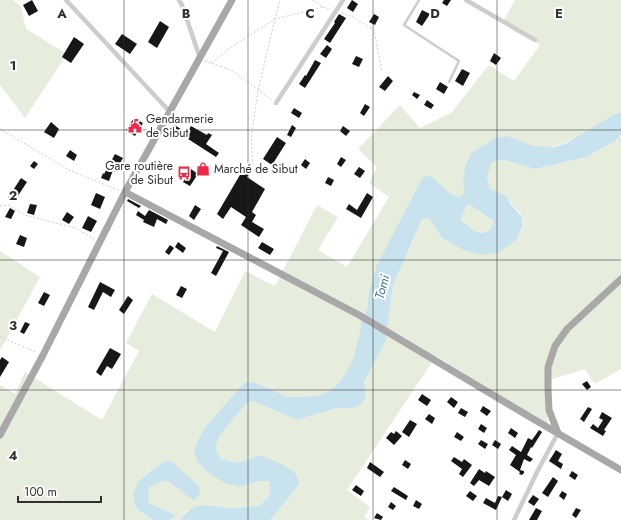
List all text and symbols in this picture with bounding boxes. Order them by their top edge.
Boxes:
text: A [56,4,67,23]
text: B [182,4,191,23]
text: C [305,4,315,23]
text: D [430,4,440,23]
text: E [555,4,563,23]
text: 1 [10,56,16,75]
place label: Gendarmerie de Sibut [146,110,213,142]
public building icon: Gendarmerie de Sibut [127,118,143,134]
place label: Gare routière de Sibut [105,157,173,189]
place label: Marché de Sibut [214,160,298,178]
shop icon: Marché de Sibut [195,161,211,177]
bus stop icon: Gare routière de Sibut [176,165,192,181]
text: 2 [9,186,17,205]
water label: Tomi [370,272,395,301]
text: 3 [9,316,17,335]
text: 4 [8,446,18,465]
scale bar [18,478,101,504]
text: 100 m [24,483,57,501]

